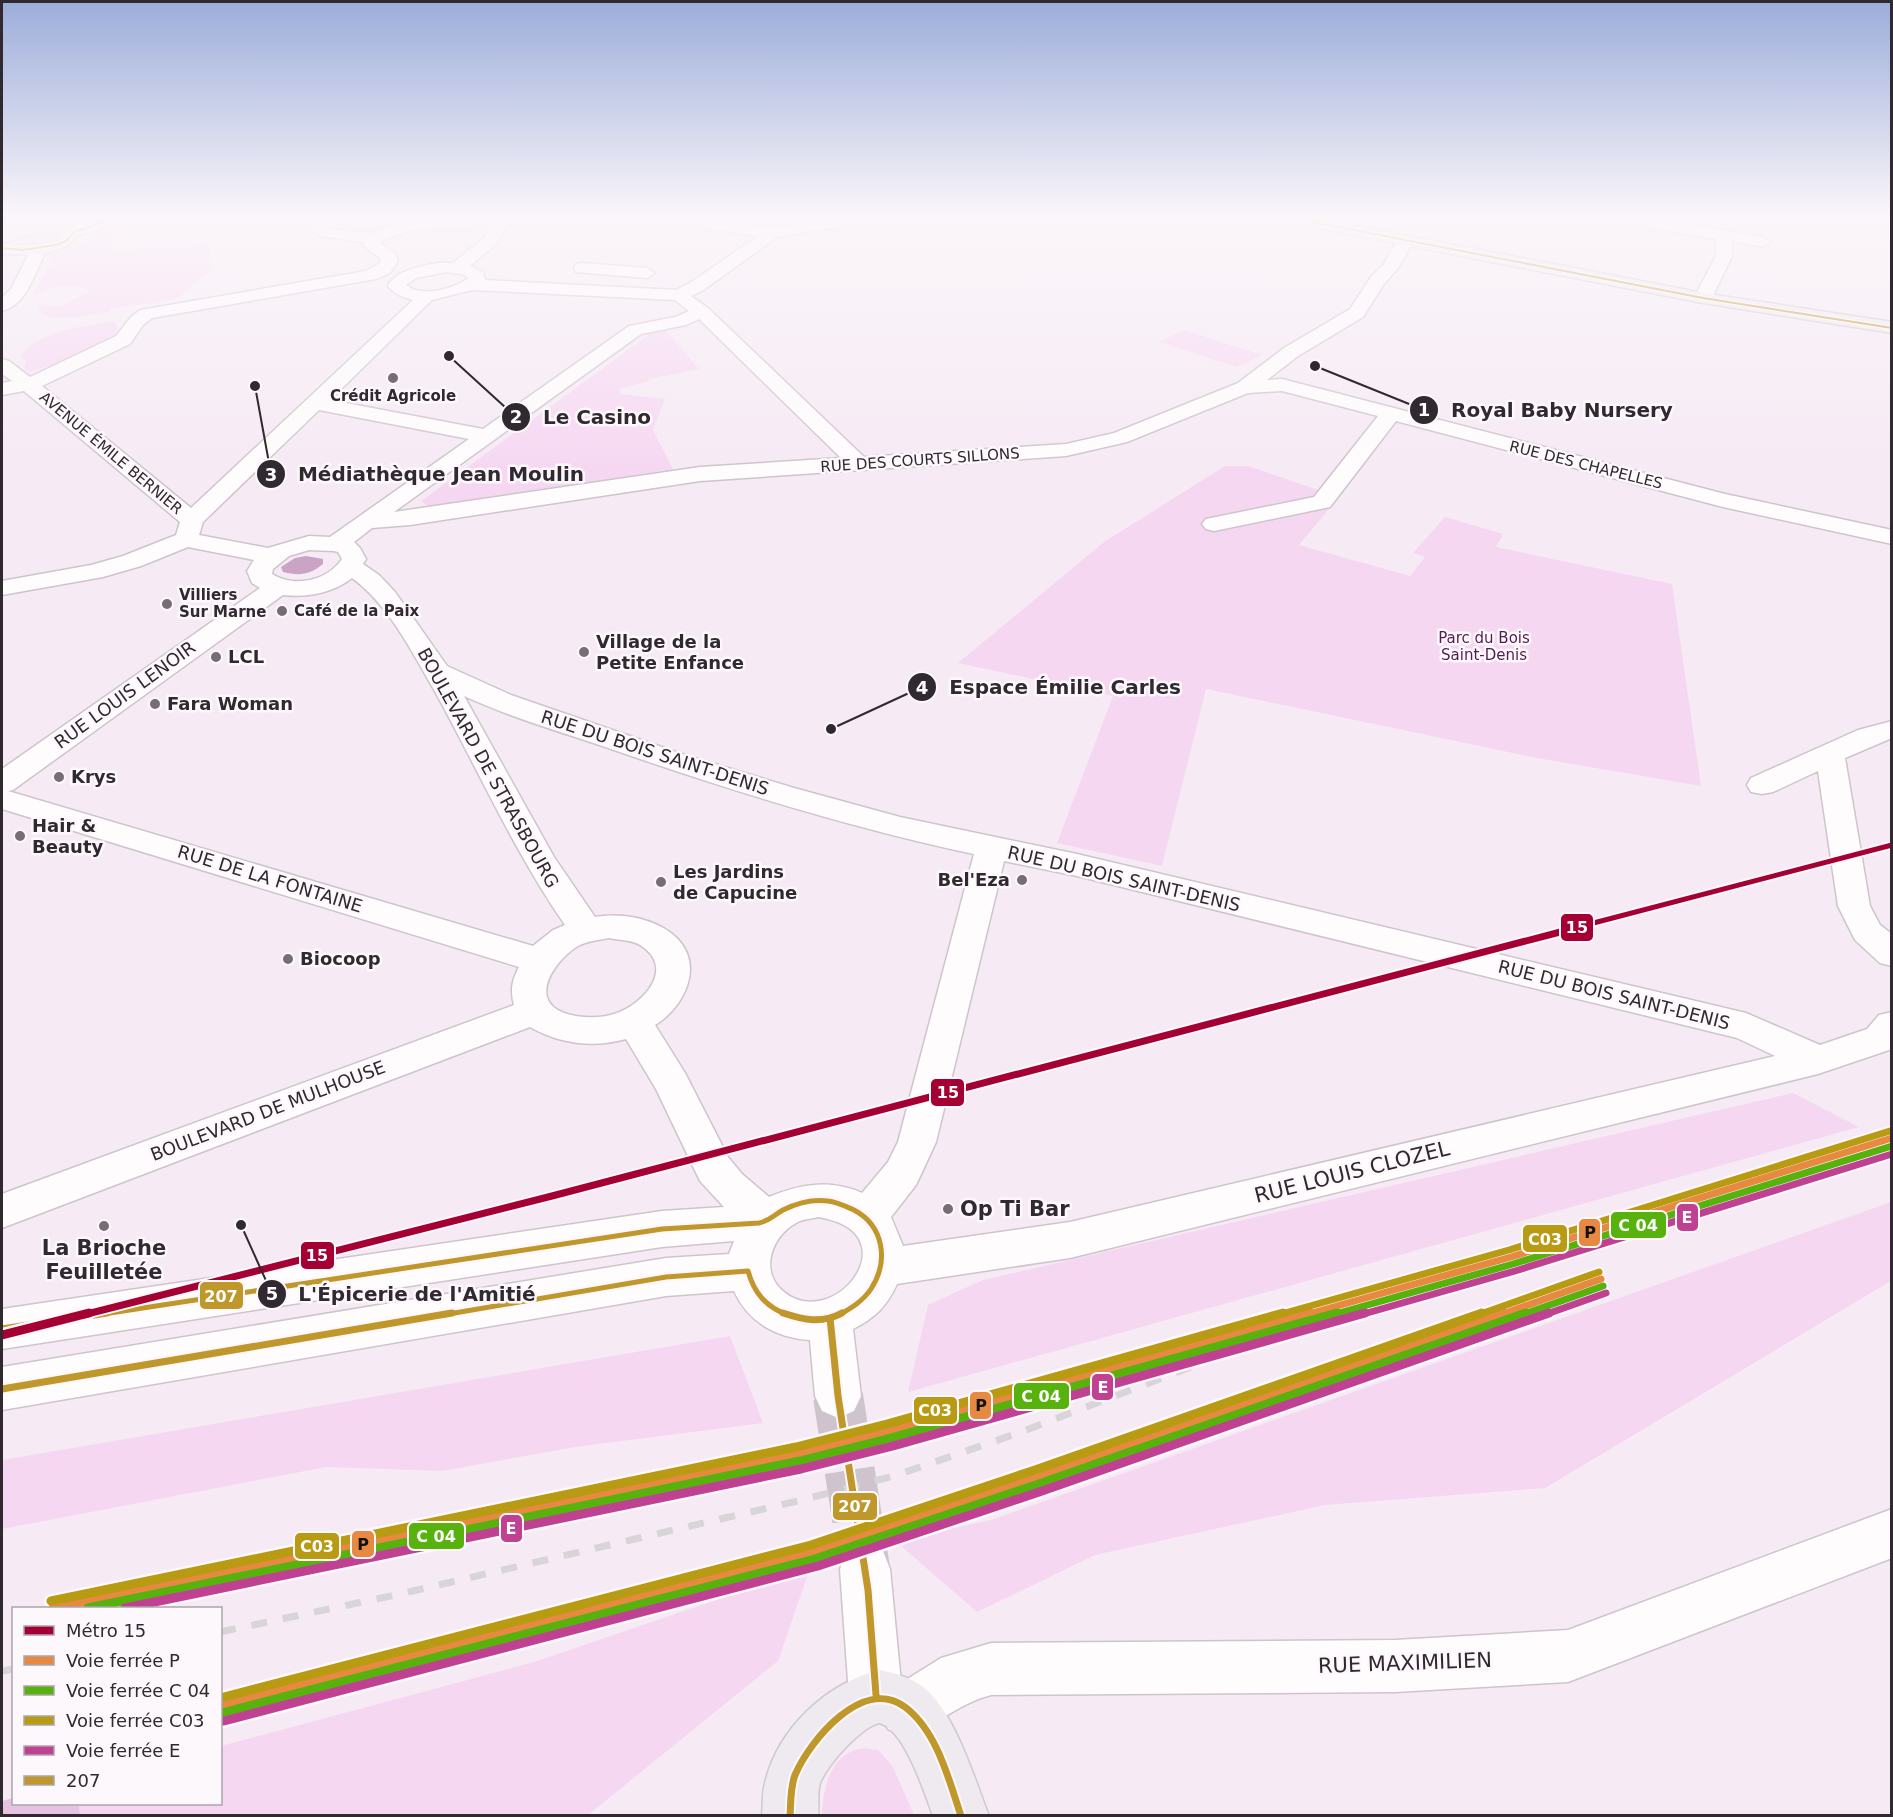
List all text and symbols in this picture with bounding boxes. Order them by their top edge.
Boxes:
marker: Crédit Agricole [386,371,400,385]
street label: AVENUE ÉMILE BERNIER [36,387,187,518]
place label: Crédit Agricole [330,387,456,405]
callout: Royal Baby Nursery [1409,391,1685,429]
callout: Le Casino [501,398,663,436]
text: Royal Baby Nursery [1451,398,1673,422]
text: 1 [1418,399,1430,420]
text: Le Casino [543,405,651,429]
text: 2 [510,406,522,427]
street label: RUE DES CHAPELLES [1508,437,1664,493]
street label: RUE DES COURTS SILLONS [820,444,1020,476]
callout: Médiathèque Jean Moulin [256,455,596,493]
text: Médiathèque Jean Moulin [298,462,584,486]
text: 3 [265,464,277,485]
place label: Villiers Sur Marne [179,586,266,621]
marker: Villiers Sur Marne [160,597,174,611]
place label: Café de la Paix [294,602,420,620]
marker: Café de la Paix [275,604,289,618]
park label: Parc du Bois Saint-Denis [1438,629,1530,664]
place label: Village de la Petite Enfance [596,631,744,673]
street label: RUE LOUIS LENOIR [50,636,199,753]
street label: BOULEVARD DE STRASBOURG [414,644,563,891]
marker: Village de la Petite Enfance [577,645,591,659]
place label: LCL [228,646,264,667]
marker: LCL [209,650,223,664]
callout: Espace Émilie Carles [907,668,1193,706]
text: Espace Émilie Carles [949,675,1181,699]
text: 4 [916,677,928,698]
place label: Fara Woman [167,693,293,714]
marker: Fara Woman [148,697,162,711]
street label: RUE DU BOIS SAINT-DENIS [539,706,772,799]
place label: Krys [71,766,116,787]
marker: Krys [52,770,66,784]
place label: Hair & Beauty [32,815,103,857]
marker: Hair & Beauty [13,829,27,843]
street label: RUE DE LA FONTAINE [175,840,365,917]
street label: RUE DU BOIS SAINT-DENIS [1006,841,1243,916]
place label: Les Jardins de Capucine [673,861,797,903]
place label: Bel'Eza [937,869,1010,890]
marker: Bel'Eza [1015,873,1029,887]
marker: Les Jardins de Capucine [654,875,668,889]
line badge: 15 [1560,913,1594,942]
text: 15 [1566,918,1588,937]
place label: Biocoop [300,948,381,969]
marker: Biocoop [281,952,295,966]
street label: RUE DU BOIS SAINT-DENIS [1496,956,1732,1034]
street label: BOULEVARD DE MULHOUSE [147,1056,388,1165]
line badge: 15 [930,1078,965,1107]
text: 15 [937,1083,959,1102]
street label: RUE LOUIS CLOZEL [1252,1136,1452,1208]
place label: Op Ti Bar [960,1197,1070,1221]
marker: Op Ti Bar [941,1202,955,1216]
line badge: E [1676,1203,1699,1232]
text: E [1682,1208,1692,1227]
line badge: C 04 [1610,1211,1667,1239]
text: C 04 [1618,1216,1658,1235]
line badge: P [1578,1218,1601,1247]
marker: La Brioche Feuilletée [97,1219,111,1233]
text: P [1584,1223,1596,1242]
line badge: C03 [1522,1224,1568,1253]
text: C03 [1528,1230,1562,1249]
place label: La Brioche Feuilletée [42,1236,166,1284]
line badge: 15 [300,1241,335,1270]
text: 15 [306,1246,328,1265]
callout: L'Épicerie de l'Amitié [257,1275,548,1313]
line badge: 207 [199,1281,244,1310]
text: L'Épicerie de l'Amitié [298,1282,536,1306]
text: 5 [266,1283,278,1304]
text: 207 [204,1287,238,1306]
line badge: E [1091,1373,1114,1401]
text: E [1098,1378,1108,1397]
line badge: C 04 [1013,1382,1070,1410]
text: C 04 [1021,1387,1061,1406]
line badge: P [969,1391,992,1420]
line badge: C03 [913,1396,958,1425]
text: P [975,1396,987,1415]
text: C03 [918,1401,952,1420]
line badge: 207 [832,1492,878,1521]
text: 207 [838,1497,872,1516]
line badge: E [500,1514,523,1543]
text: E [506,1519,516,1538]
line badge: C 04 [408,1522,465,1550]
text: C 04 [416,1527,456,1546]
line badge: P [351,1530,375,1558]
line badge: C03 [294,1532,340,1560]
text: P [357,1535,369,1554]
text: C03 [300,1537,334,1556]
legend [12,1607,222,1805]
text: Métro 15 [66,1620,146,1641]
street label: RUE MAXIMILIEN [1318,1648,1492,1678]
text: Voie ferrée P [66,1650,180,1671]
text: Voie ferrée C 04 [66,1680,210,1701]
text: Voie ferrée C03 [66,1710,205,1731]
text: Voie ferrée E [66,1740,180,1761]
text: 207 [66,1770,100,1791]

